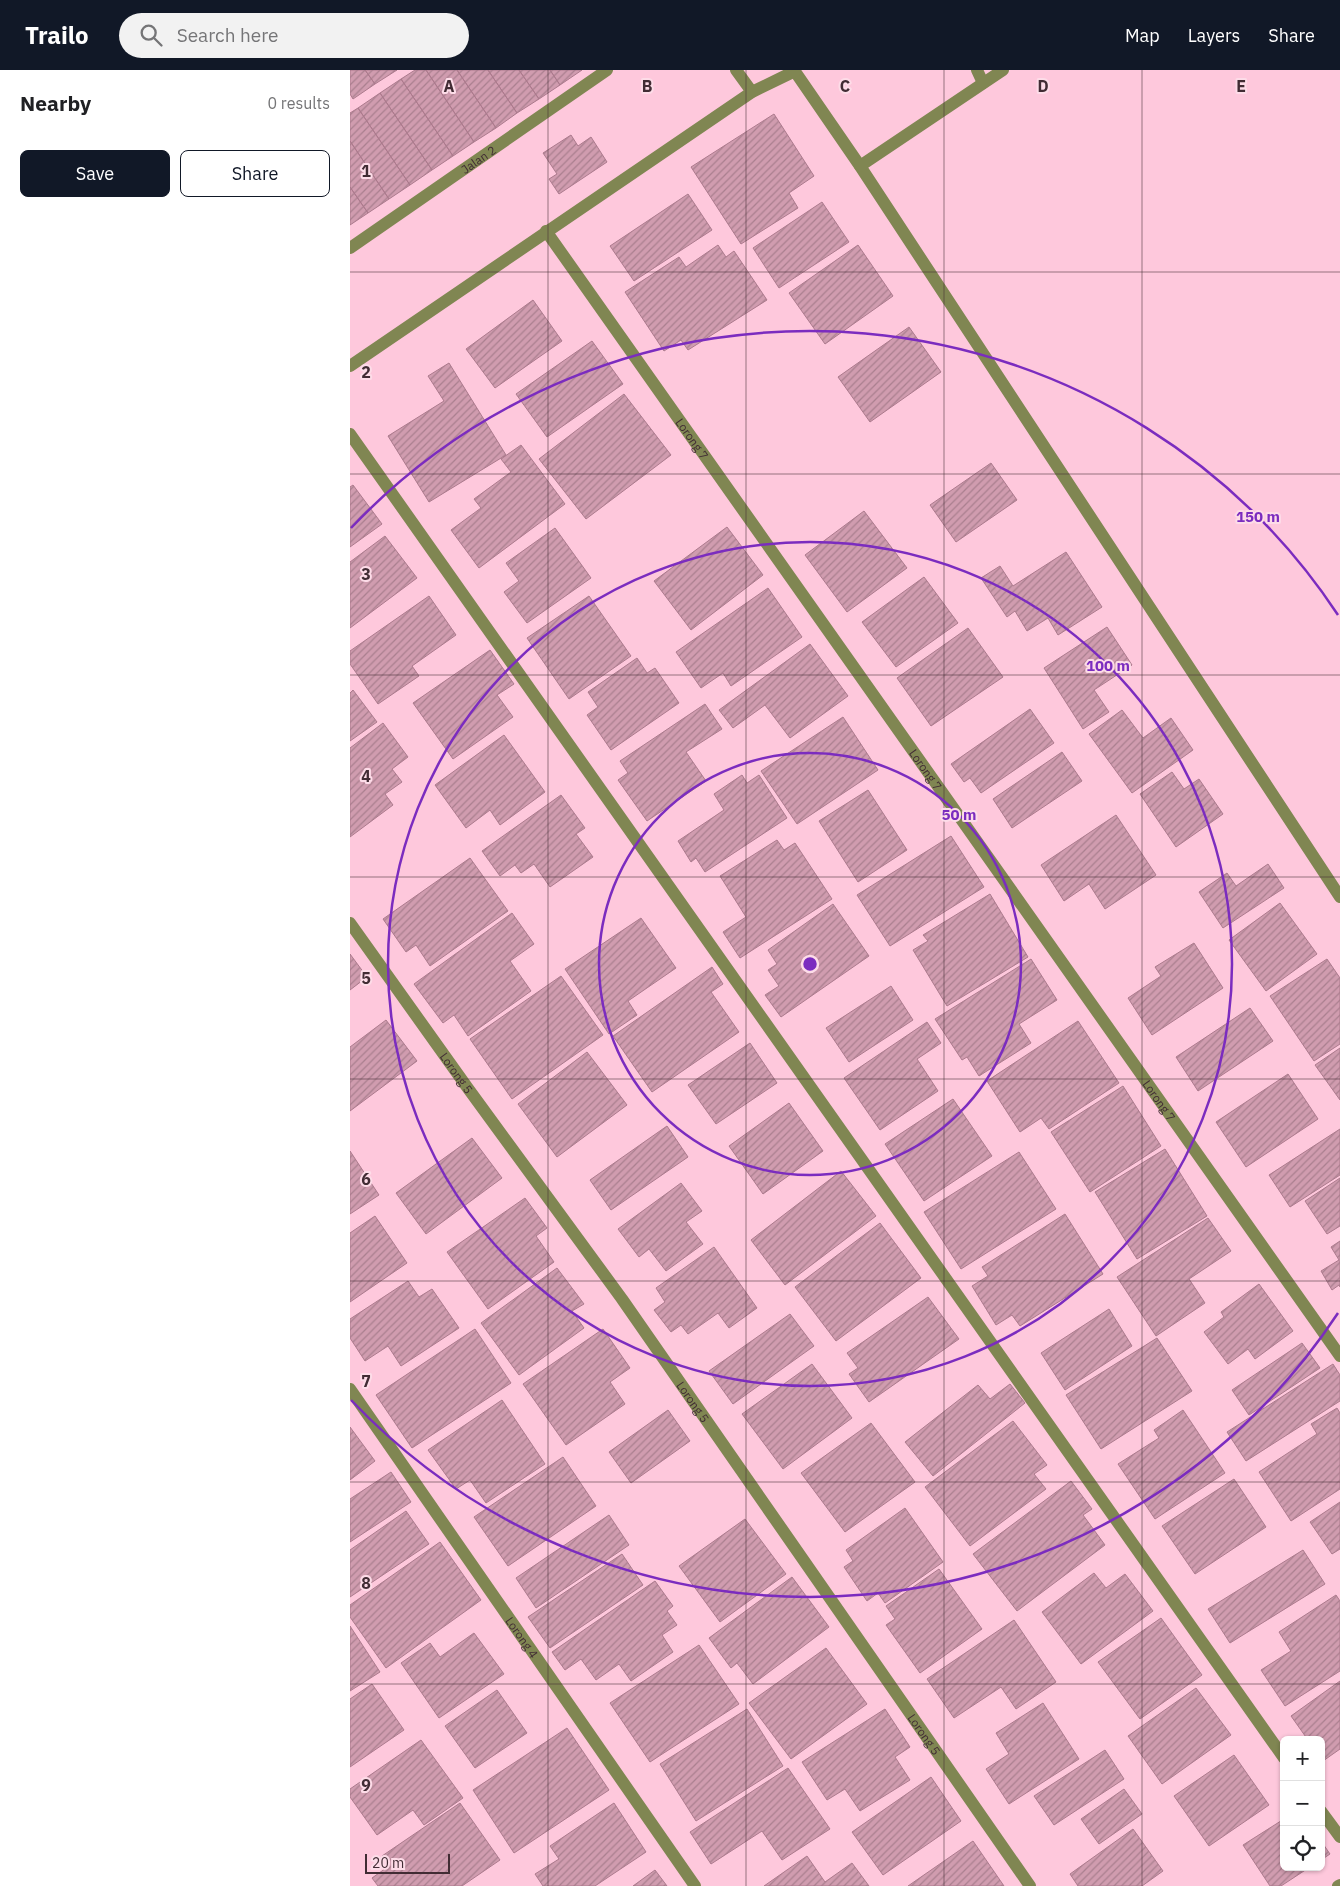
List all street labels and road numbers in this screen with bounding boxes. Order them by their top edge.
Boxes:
street label: Jalan 2 [458,142,499,176]
street label: Lorong 7 [673,415,712,462]
street label: Lorong 7 [906,746,946,793]
street label: Lorong 5 [437,1049,477,1096]
street label: Lorong 7 [1140,1077,1179,1124]
street label: Lorong 5 [674,1378,713,1425]
street label: Lorong 4 [503,1614,542,1661]
street label: Lorong 5 [905,1711,944,1758]

